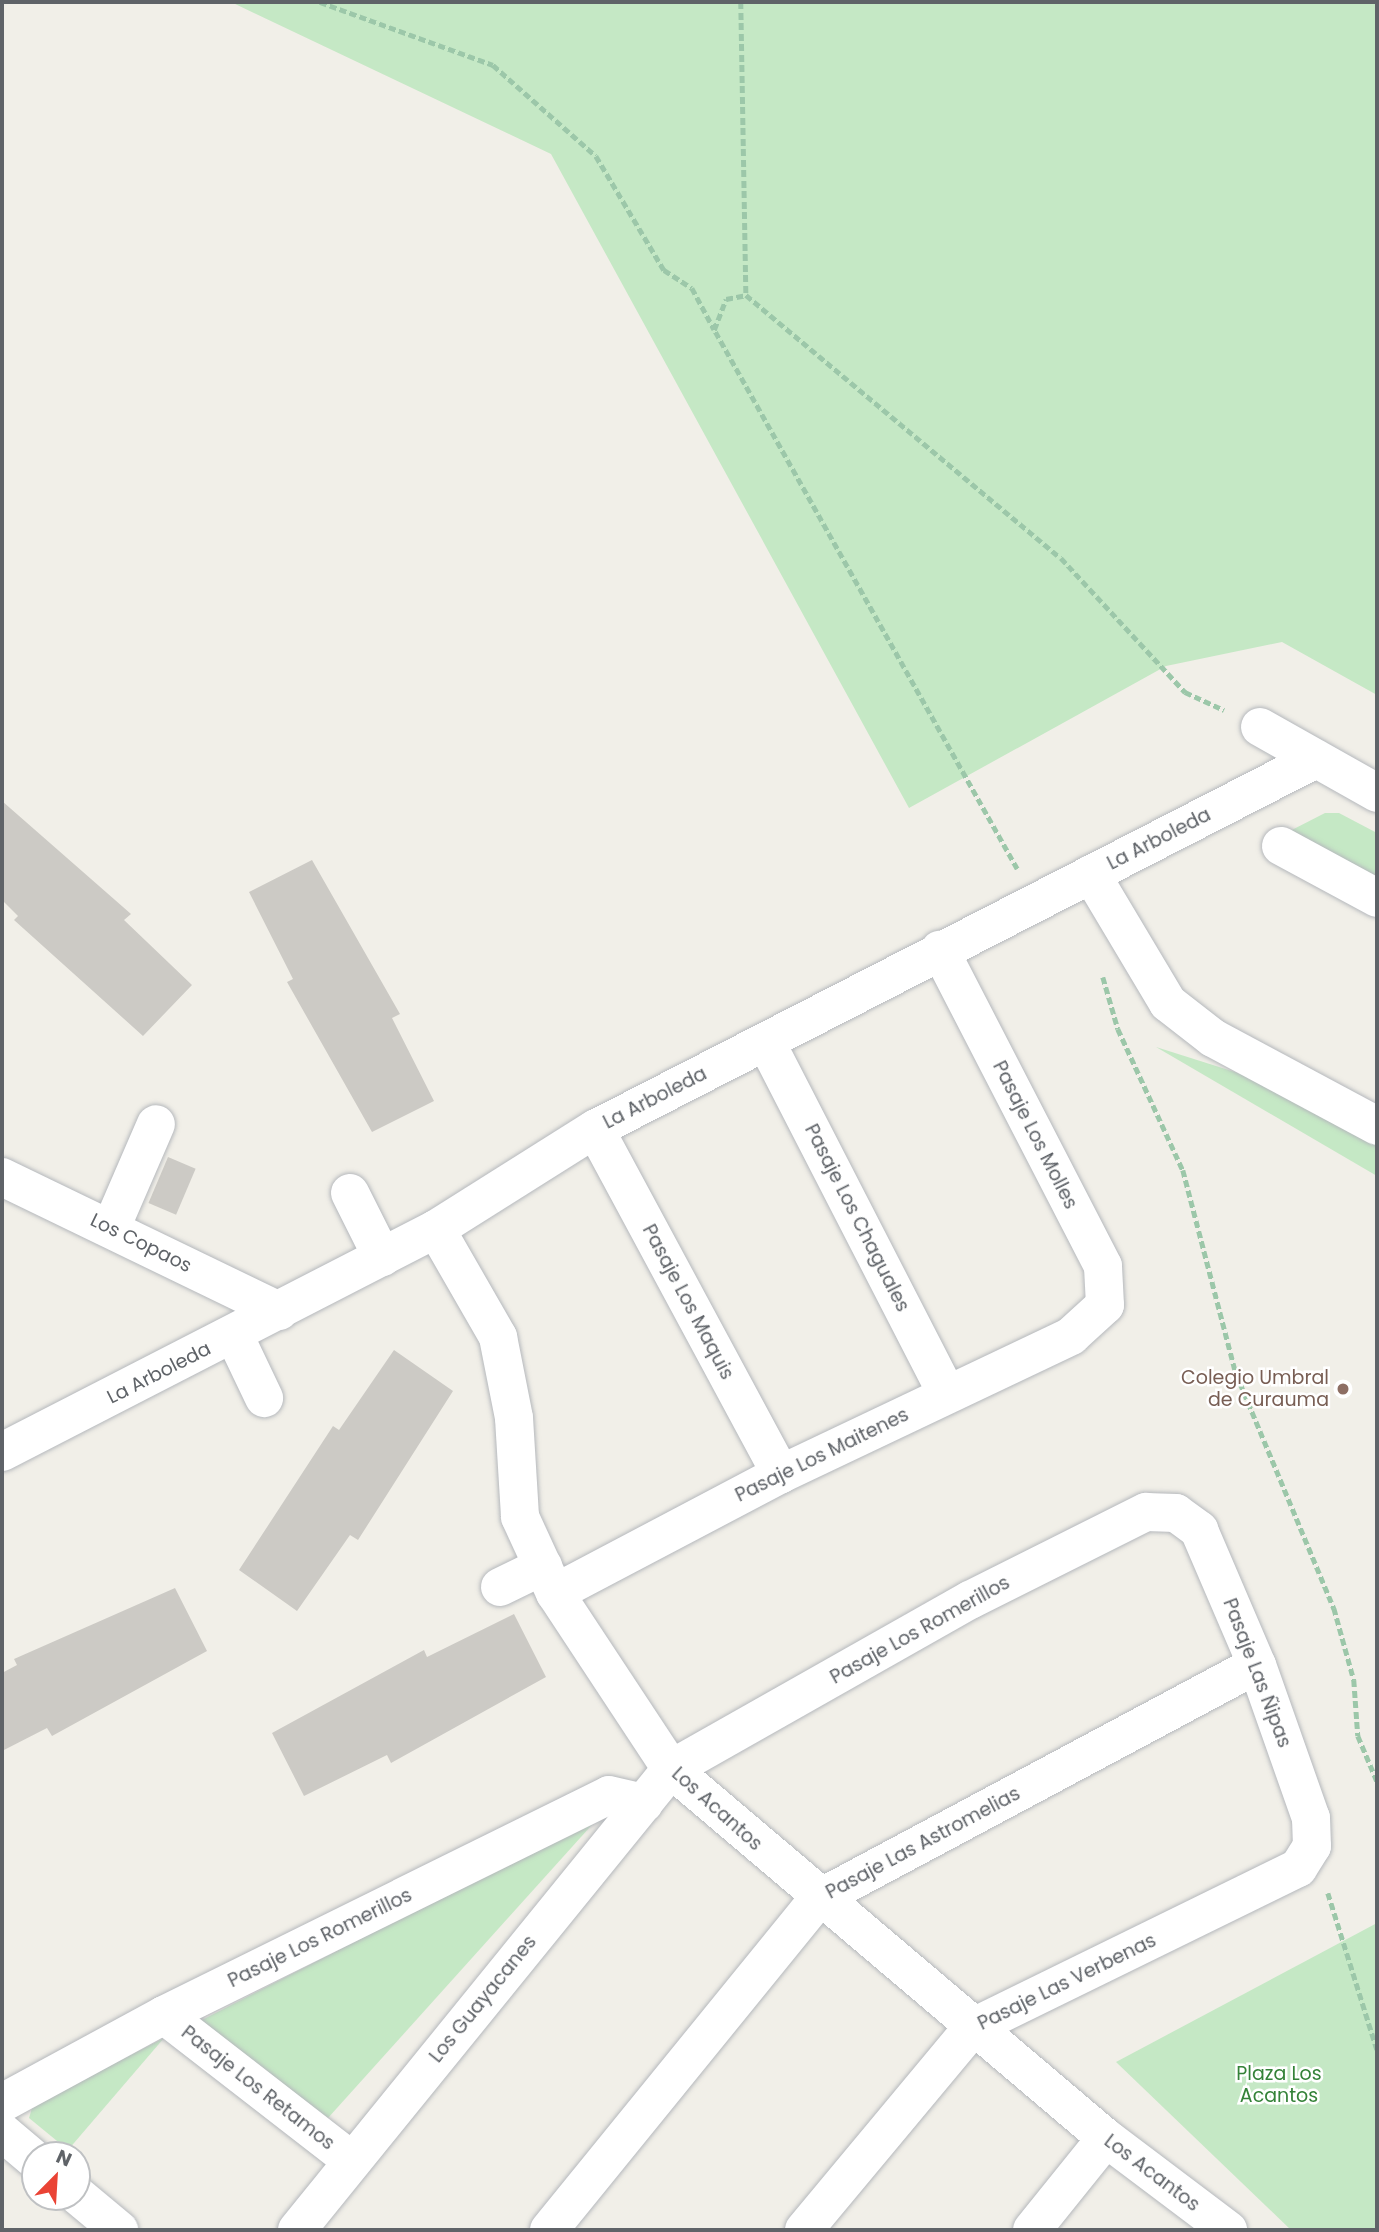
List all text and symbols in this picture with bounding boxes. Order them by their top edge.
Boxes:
street label: La Arboleda [1103,803,1215,875]
street label: Pasaje Los Molles [988,1057,1082,1213]
street label: La Arboleda [599,1062,711,1134]
street label: Pasaje Los Chaguales [800,1120,914,1316]
street label: Los Copaos [87,1209,195,1277]
street label: Pasaje Los Maquis [637,1221,739,1383]
street label: La Arboleda [103,1337,215,1409]
place label: Colegio Umbral de Curauma [1181,1367,1329,1411]
marker: Colegio Umbral de Curauma [1335,1381,1351,1397]
street label: Pasaje Los Maitenes [732,1403,912,1507]
street label: Pasaje Los Romerillos [826,1571,1014,1689]
street label: Pasaje Las Ñipas [1218,1595,1296,1751]
street label: Los Acantos [667,1762,767,1856]
street label: Pasaje Las Astromelias [822,1782,1024,1904]
street label: Pasaje Los Romerillos [224,1884,416,1992]
street label: Pasaje Las Verbenas [974,1929,1160,2035]
street label: Los Guayacanes [425,1931,541,2067]
street label: Pasaje Los Retamos [177,2021,339,2155]
park label: Plaza Los Acantos [1236,2063,1322,2107]
street label: Los Acantos [1100,2130,1204,2216]
north arrow [21,2141,91,2211]
text: N [52,2143,76,2173]

